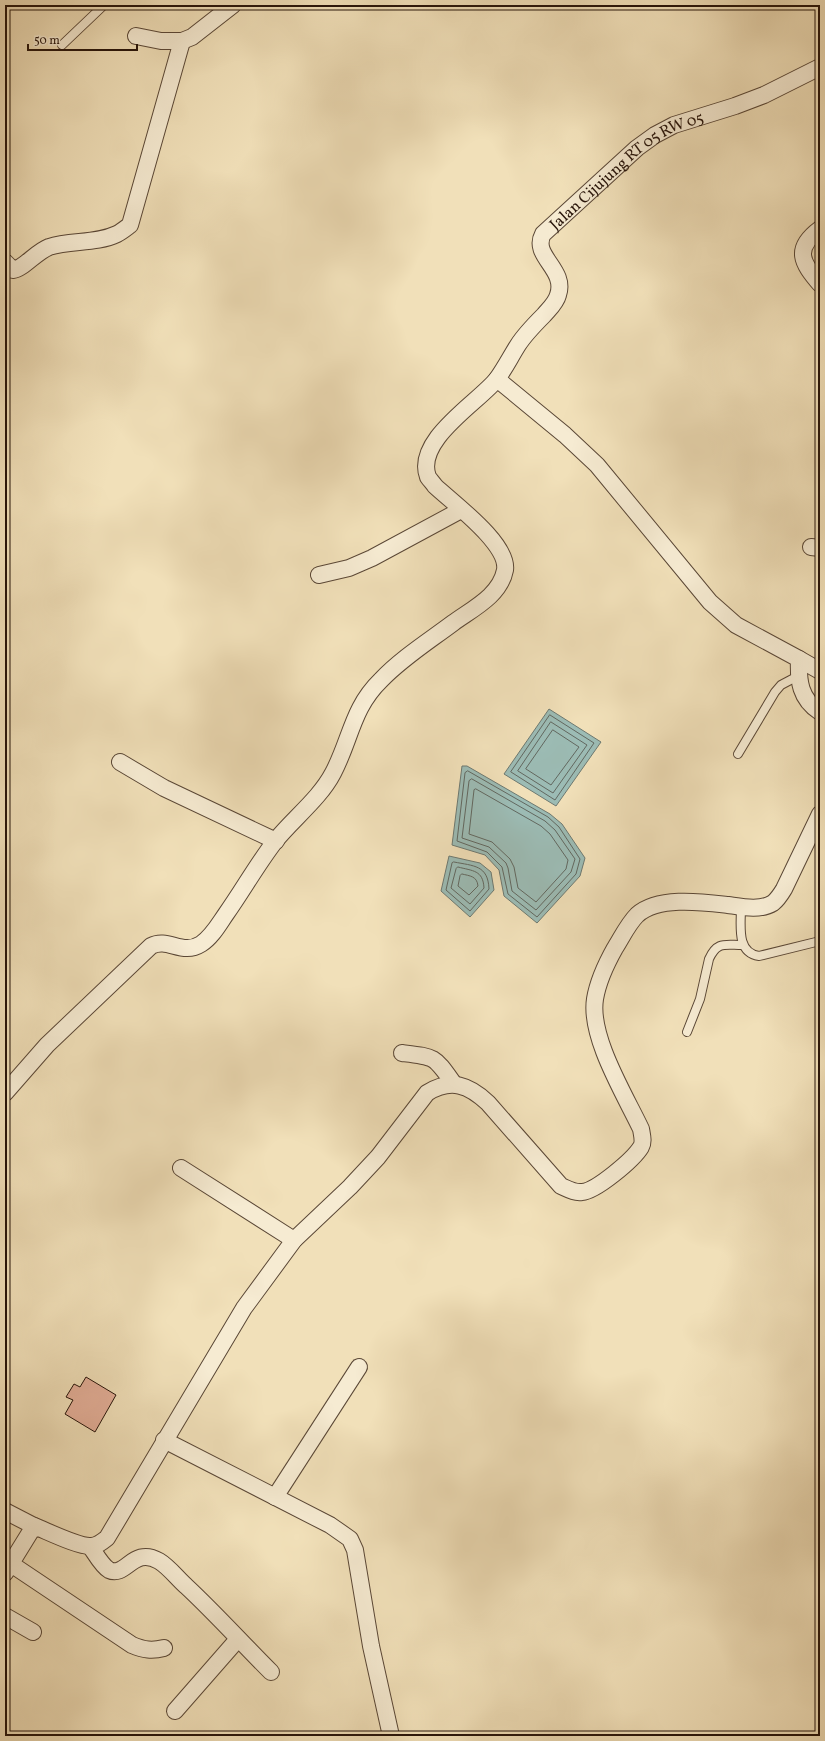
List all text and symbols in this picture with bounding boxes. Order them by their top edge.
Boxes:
scale bar [28,26,137,52]
text: 50 m [34,33,60,49]
street label: Jalan Cijujung RT 05 RW 05 [545,107,707,236]

